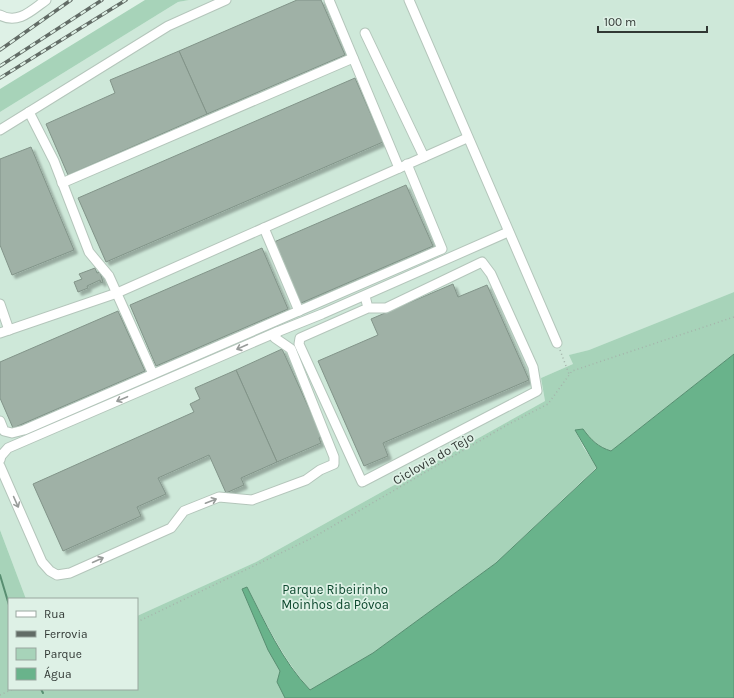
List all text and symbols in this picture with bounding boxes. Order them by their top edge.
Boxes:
scale bar [598,8,707,34]
text: 100 m [604,15,636,29]
one-way arrow [236,344,248,352]
one-way arrow [117,396,129,404]
street label: Ciclovia do Tejo [390,429,477,488]
one-way arrow [13,495,20,507]
one-way arrow [205,496,217,504]
one-way arrow [92,556,104,563]
park label: Parque Ribeirinho Moinhos da Póvoa [281,582,389,612]
legend [8,598,138,690]
text: Rua [44,607,65,621]
text: Ferrovia [44,627,88,641]
text: Parque [44,647,82,661]
text: Água [44,666,72,681]

